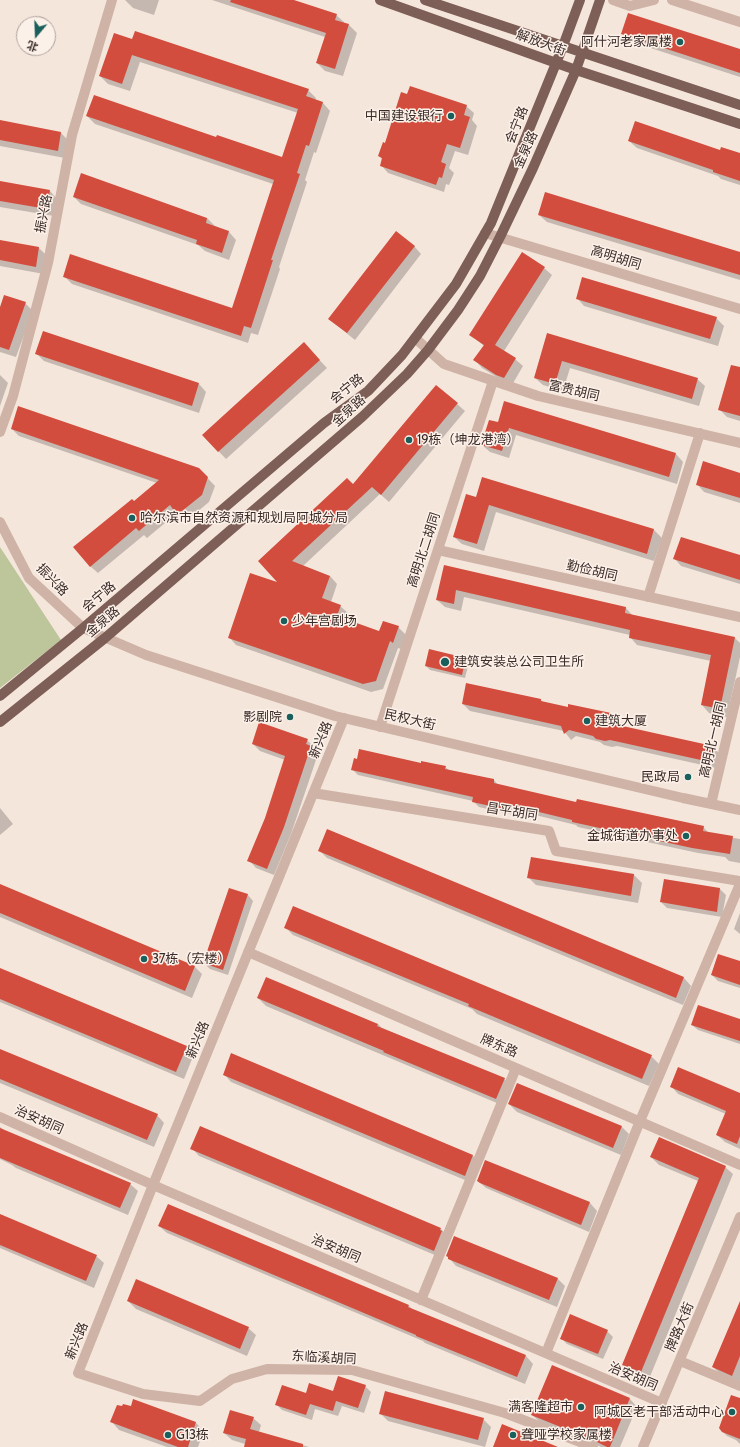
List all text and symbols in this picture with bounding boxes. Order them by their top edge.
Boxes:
north arrow [16,16,56,56]
street label: 解放大街 [514,27,568,59]
place label: 阿什河老家属楼 [581,34,672,50]
marker: 阿什河老家属楼 [675,37,685,47]
text: 北 [25,38,40,55]
street label: 会宁路 [502,104,532,146]
place label: 中国建设银行 [365,108,443,124]
marker: 中国建设银行 [446,111,456,121]
street label: 金泉路 [511,129,541,171]
street label: 振兴路 [33,193,55,235]
street label: 高明胡同 [589,243,643,273]
street label: 会宁路 [327,371,367,407]
street label: 富贵胡同 [547,378,601,404]
street label: 金泉路 [329,392,369,430]
place label: 19栋（坤龙港湾） [417,432,520,448]
marker: 19栋（坤龙港湾） [404,435,414,445]
place label: 哈尔滨市自然资源和规划局阿城分局 [140,510,348,526]
street label: 高明北二胡同 [405,510,443,590]
marker: 哈尔滨市自然资源和规划局阿城分局 [127,513,137,523]
street label: 勤俭胡同 [565,558,619,584]
street label: 振兴路 [33,561,71,599]
street label: 会宁路 [79,578,119,616]
street label: 金泉路 [83,603,123,641]
place label: 少年宫剧场 [292,613,357,629]
marker: 少年宫剧场 [279,616,289,626]
place label: 建筑安装总公司卫生所 [454,654,584,670]
marker: 建筑安装总公司卫生所 [439,656,451,668]
street label: 高明北一胡同 [697,700,729,780]
street label: 民权大街 [383,707,437,733]
place label: 影剧院 [243,709,282,725]
marker: 影剧院 [285,712,295,722]
place label: 建筑大厦 [595,713,647,729]
marker: 建筑大厦 [582,716,592,726]
street label: 新兴路 [306,719,336,761]
place label: 民政局 [641,769,680,785]
marker: 民政局 [683,772,693,782]
street label: 昌平胡同 [485,800,539,824]
place label: 金城街道办事处 [587,828,678,844]
marker: 金城街道办事处 [681,831,691,841]
place label: 37栋（宏楼） [152,951,231,967]
marker: 37栋（宏楼） [139,954,149,964]
street label: 新兴路 [183,1019,213,1061]
street label: 牌东路 [478,1031,520,1061]
street label: 治安胡同 [12,1102,66,1138]
street label: 治安胡同 [309,1232,363,1266]
street label: 牌路大街 [663,1300,697,1354]
street label: 新兴路 [62,1320,92,1362]
street label: 东临溪胡同 [291,1349,357,1367]
street label: 治安胡同 [606,1360,660,1394]
place label: 满客隆超市 [508,1399,573,1415]
marker: 满客隆超市 [576,1402,586,1412]
place label: 阿城区老干部活动中心 [594,1404,724,1420]
marker: 阿城区老干部活动中心 [727,1407,737,1417]
place label: G13栋 [176,1427,209,1443]
place label: 聋哑学校家属楼 [521,1427,612,1443]
marker: G13栋 [163,1430,173,1440]
marker: 聋哑学校家属楼 [508,1430,518,1440]

